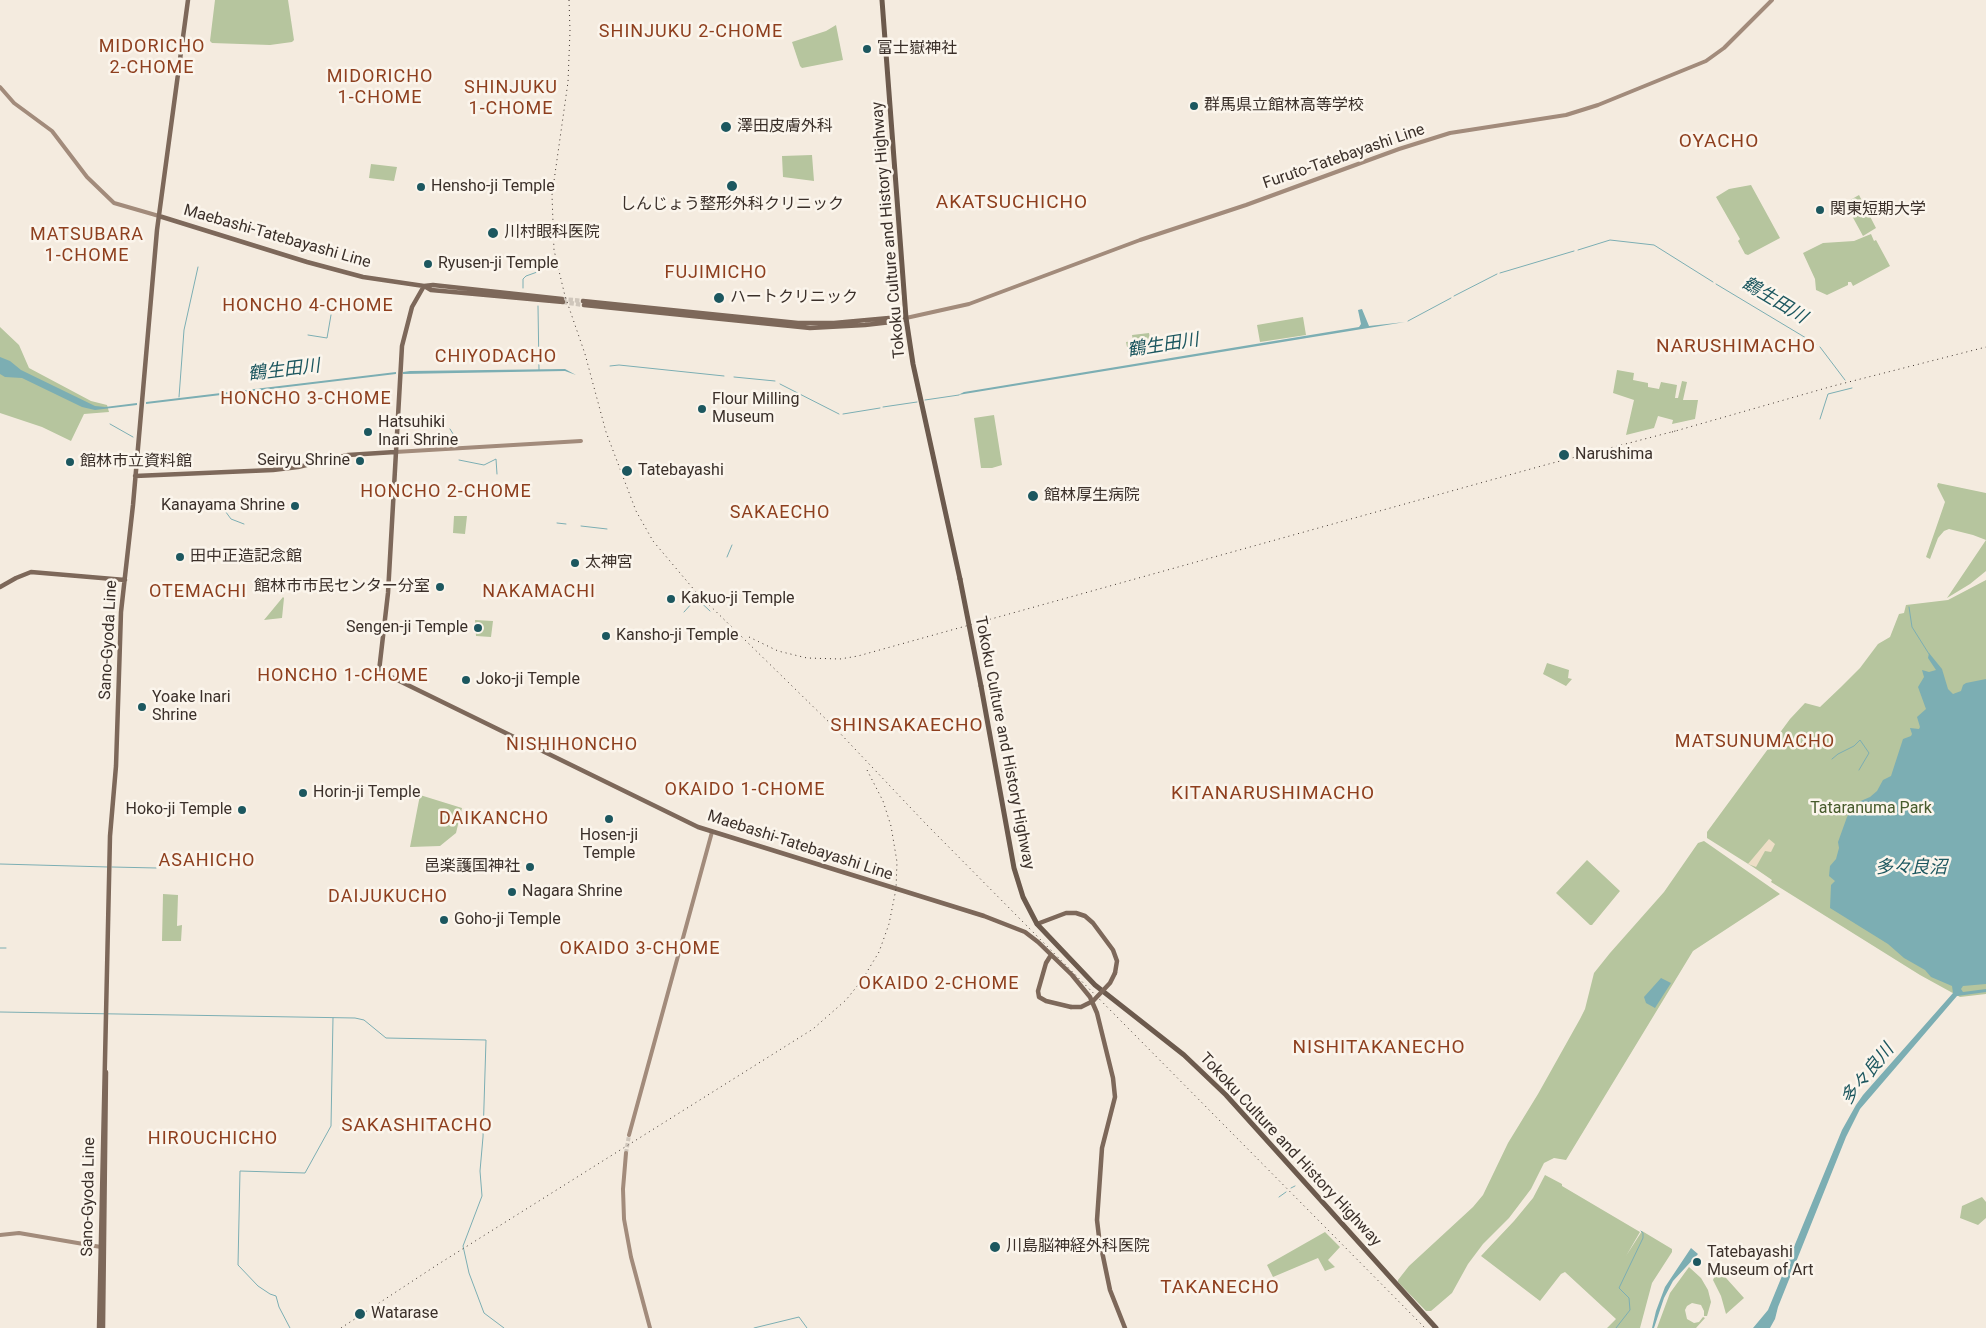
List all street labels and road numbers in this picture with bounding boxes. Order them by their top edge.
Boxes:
street label: Tokoku Culture and History Highway [868,101,910,359]
street label: Furuto-Tatebayashi Line [1261,120,1427,194]
street label: Maebashi-Tatebayashi Line [181,201,373,273]
street label: Sano-Gyoda Line [96,580,122,700]
street label: Tokoku Culture and History Highway [970,615,1038,871]
street label: Maebashi-Tatebayashi Line [705,807,895,885]
street label: Tokoku Culture and History Highway [1195,1049,1385,1251]
street label: Sano-Gyoda Line [78,1137,100,1257]

